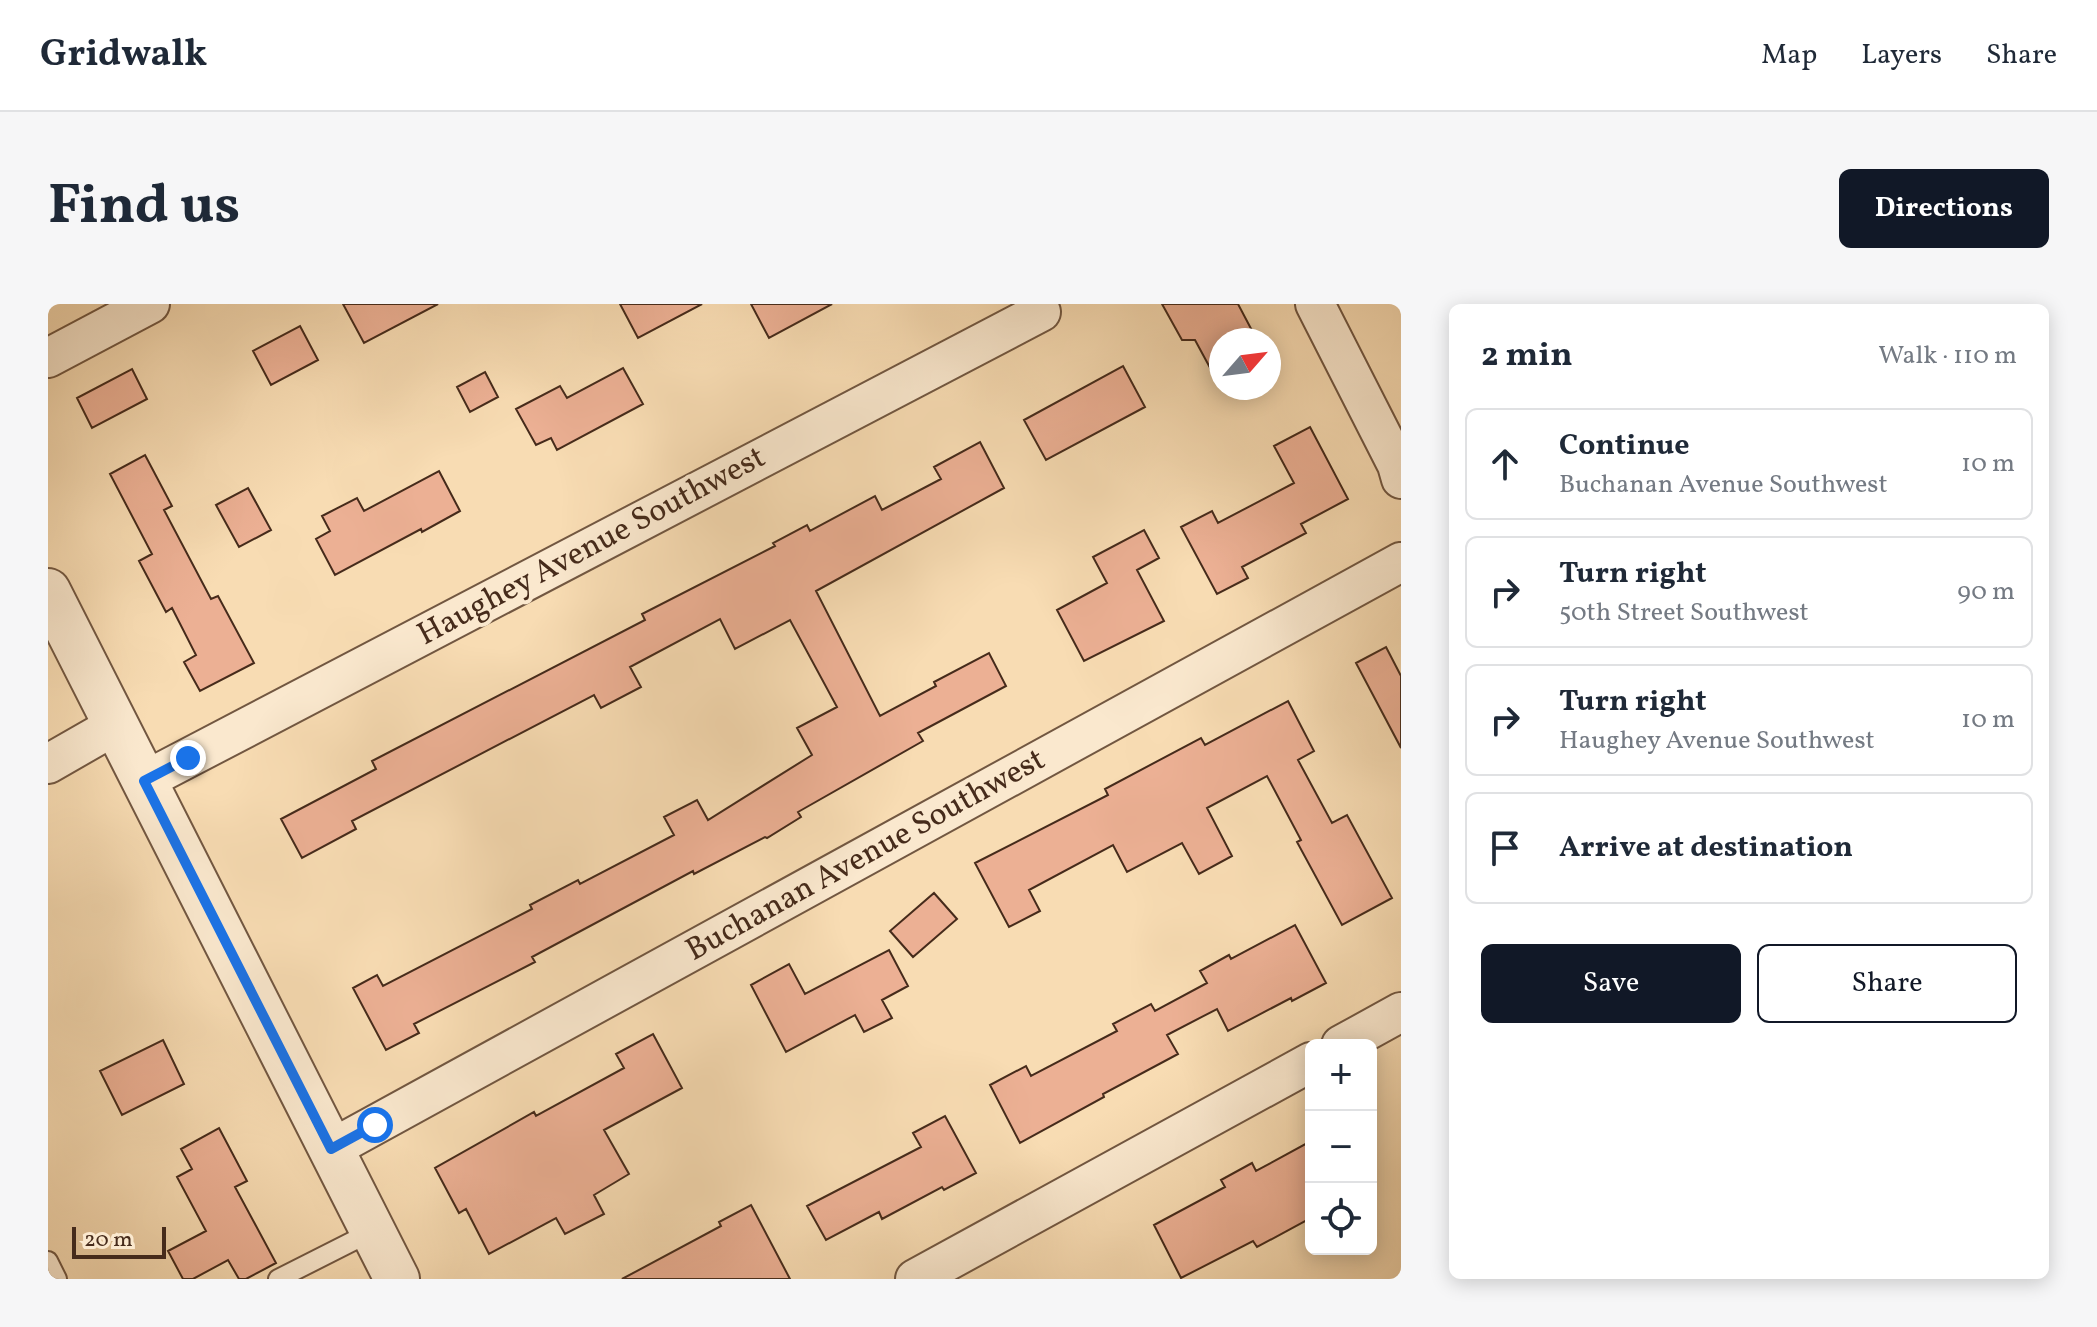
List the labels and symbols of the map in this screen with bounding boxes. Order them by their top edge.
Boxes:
north arrow [1209,328,1281,400]
street label: Haughey Avenue Southwest [410,436,774,658]
street label: Buchanan Avenue Southwest [678,739,1054,973]
route end [170,740,206,776]
route start [357,1107,393,1143]
scale bar [72,1223,166,1259]

